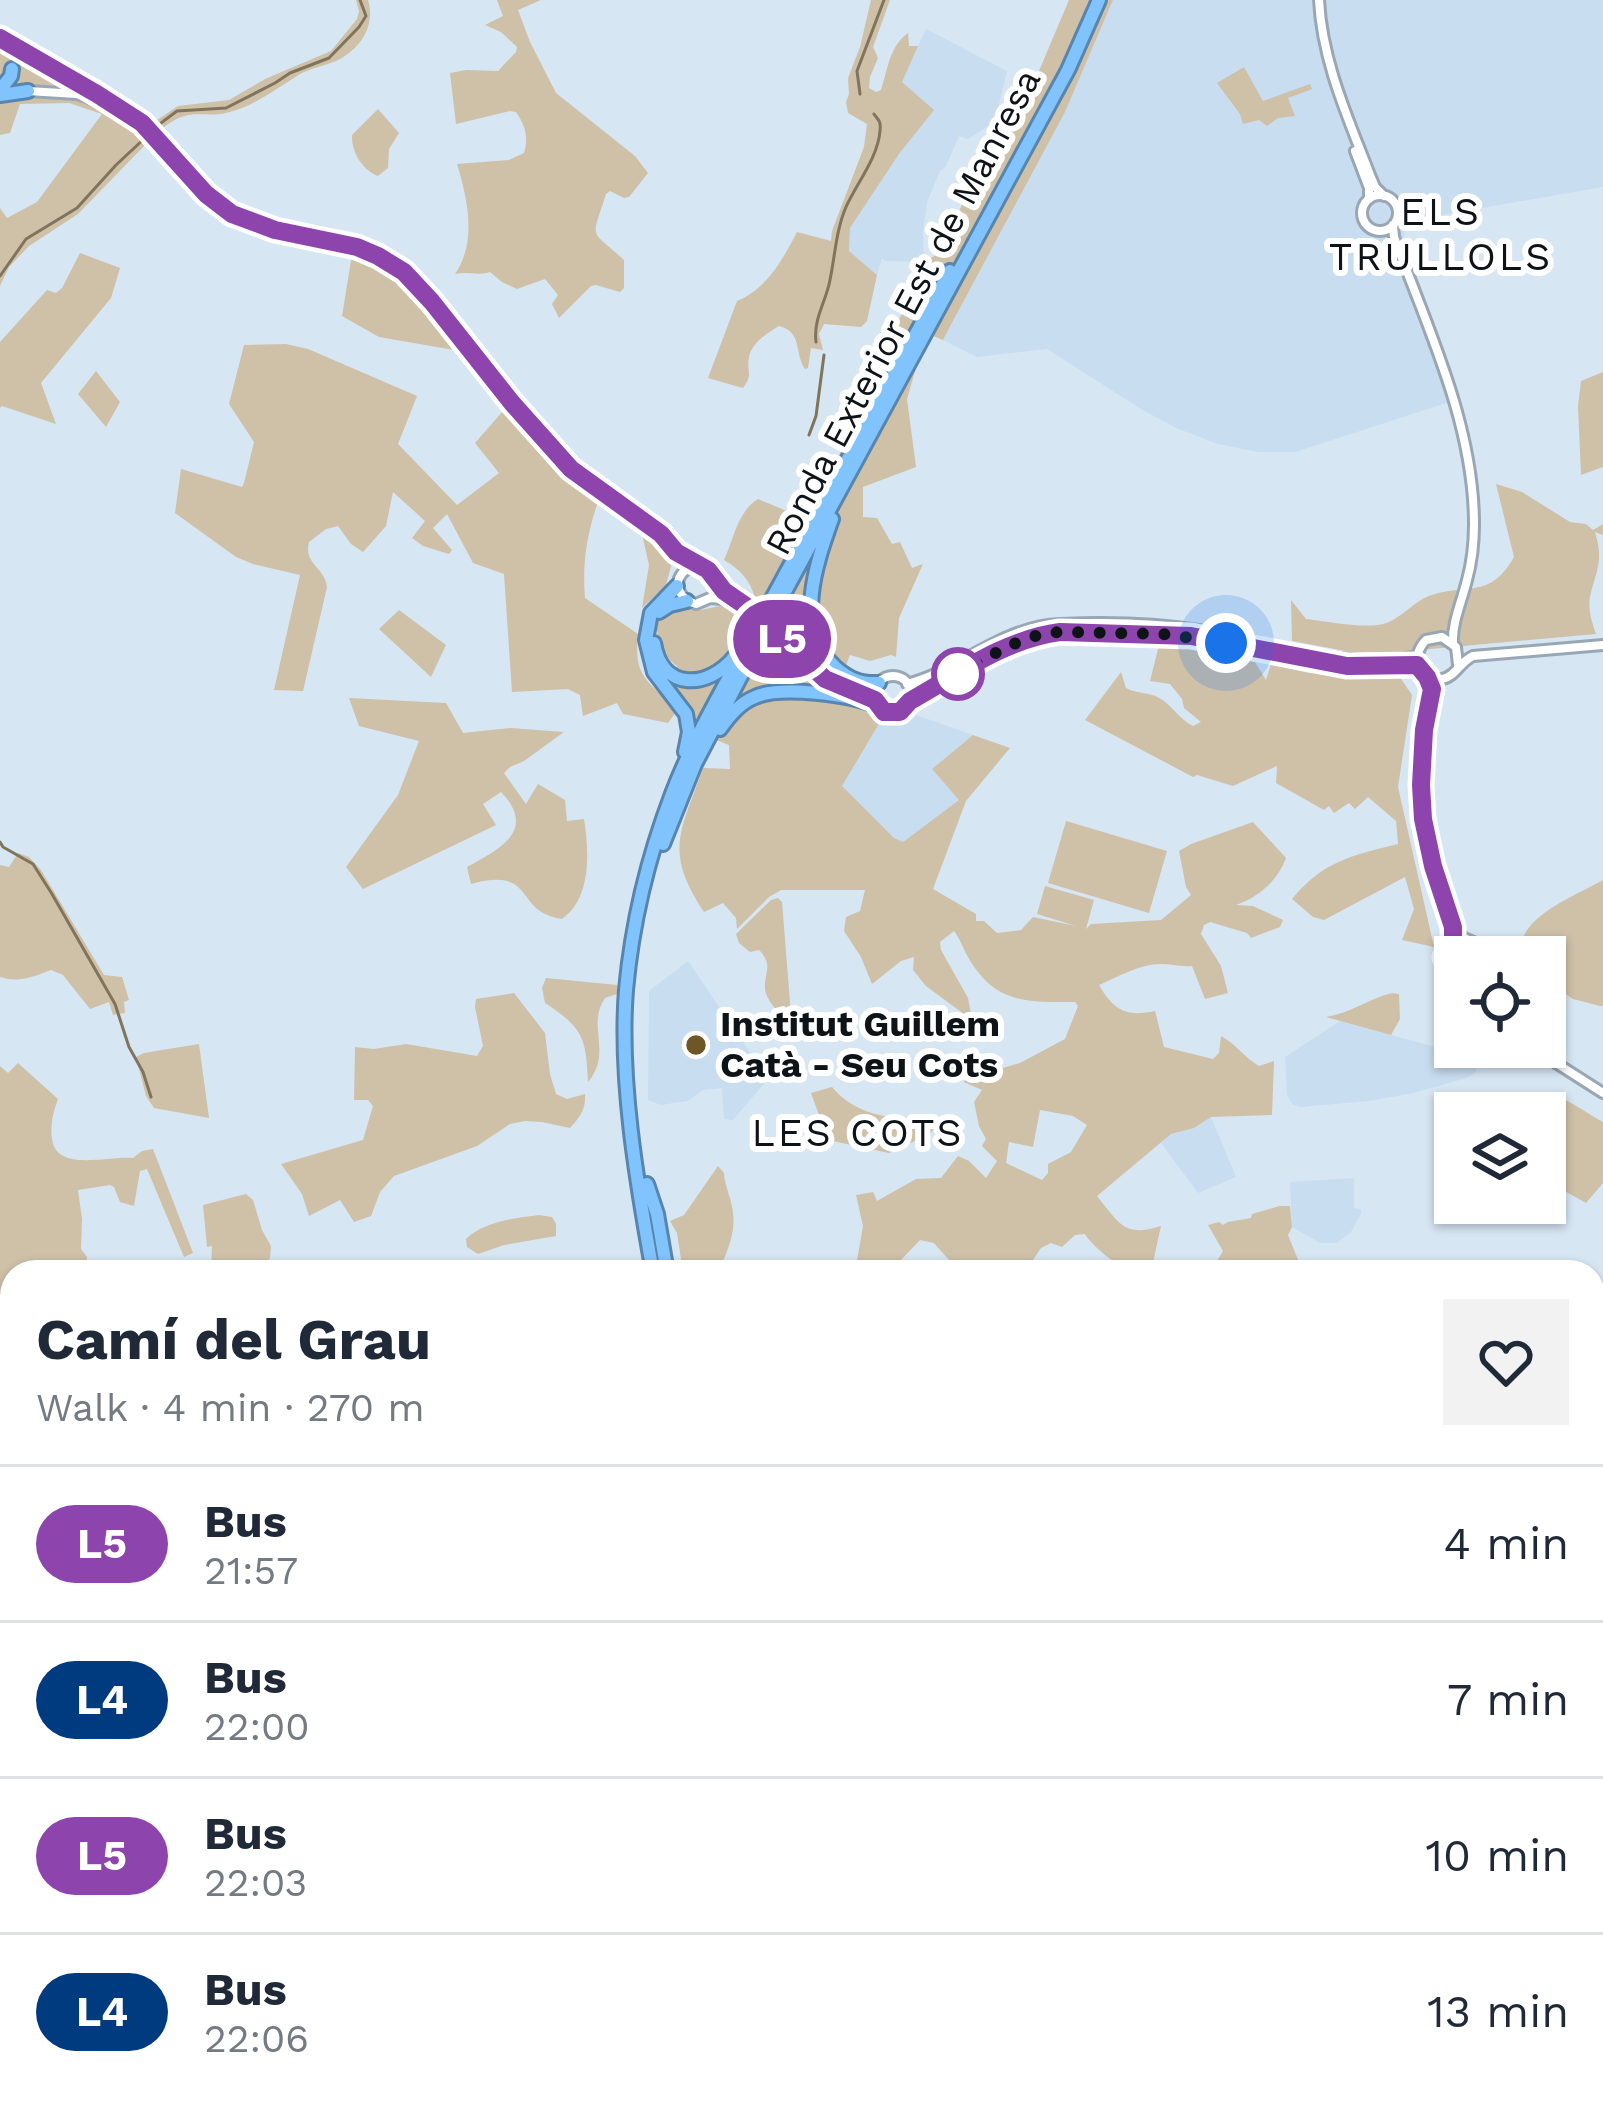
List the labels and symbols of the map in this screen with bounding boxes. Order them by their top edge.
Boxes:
street label: Ronda Exterior Est de Manresa [757,62,1049,562]
district label: ELS TRULLOLS [1329,189,1553,279]
line badge: L5 [728,600,836,678]
your location [1196,613,1256,673]
unlabelled marker [933,649,983,699]
place label: Institut Guillem Catà - Seu Cots [720,1003,1000,1086]
marker: Institut Guillem Catà - Seu Cots [683,1032,709,1058]
district label: LES COTS [752,1110,964,1155]

